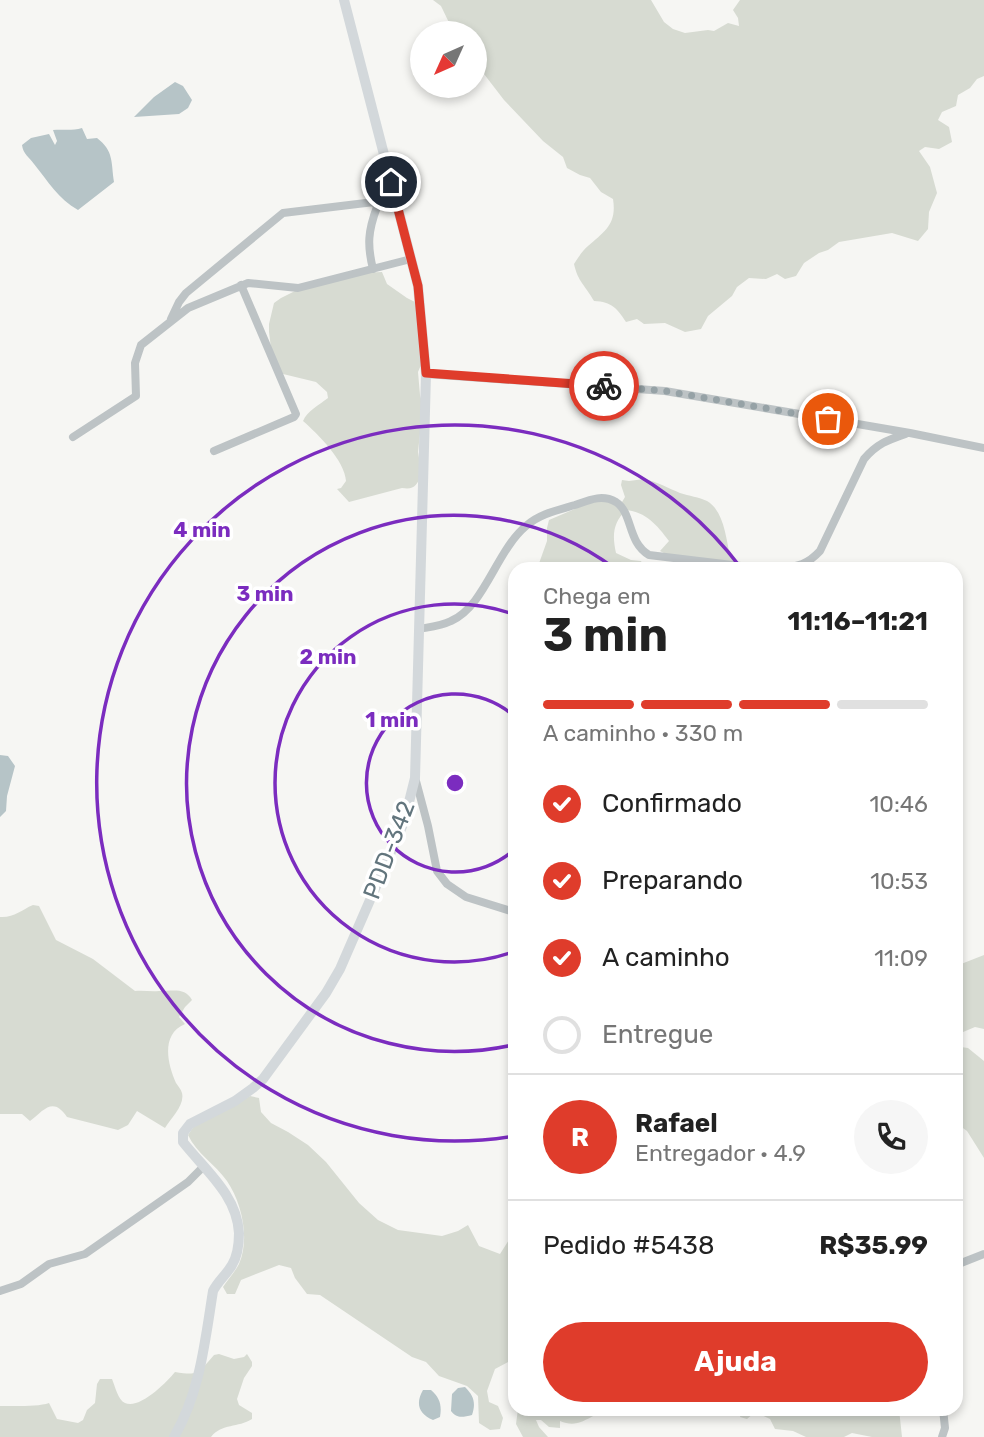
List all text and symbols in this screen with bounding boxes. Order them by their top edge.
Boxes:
north arrow [410,21,486,98]
map controls [410,21,487,98]
pin [361,152,421,212]
icon: home [372,163,410,201]
courier [569,351,639,421]
icon: bike [585,367,623,405]
pin [798,389,858,449]
icon: bag [809,400,847,438]
text: 4 min [173,517,231,542]
text: 3 min [236,581,294,606]
text: Chega em [543,582,651,610]
text: 11:16–11:21 [787,606,928,637]
text: 3 min [543,608,668,663]
text: 2 min [300,644,356,669]
text: 1 min [365,707,419,732]
text: A caminho · 330 m [543,719,743,747]
centre of rings [443,771,467,795]
icon: check [543,785,581,823]
text: Confirmado [602,788,742,819]
text: 10:46 [870,790,928,818]
street label: PDD-342 [357,797,421,903]
icon: check [543,862,581,900]
text: Preparando [602,865,743,896]
text: 10:53 [870,867,928,895]
icon: check [543,939,581,977]
text: A caminho [602,942,730,973]
text: 11:09 [874,944,928,972]
text: Entregue [602,1019,713,1050]
button: phone [854,1100,928,1174]
text: Rafael [635,1108,718,1139]
text: R [571,1122,589,1153]
text: Entregador · 4.9 [635,1139,806,1167]
text: Pedido #5438 [543,1230,714,1261]
text: R$35.99 [819,1230,928,1261]
button: Ajuda [543,1322,928,1402]

